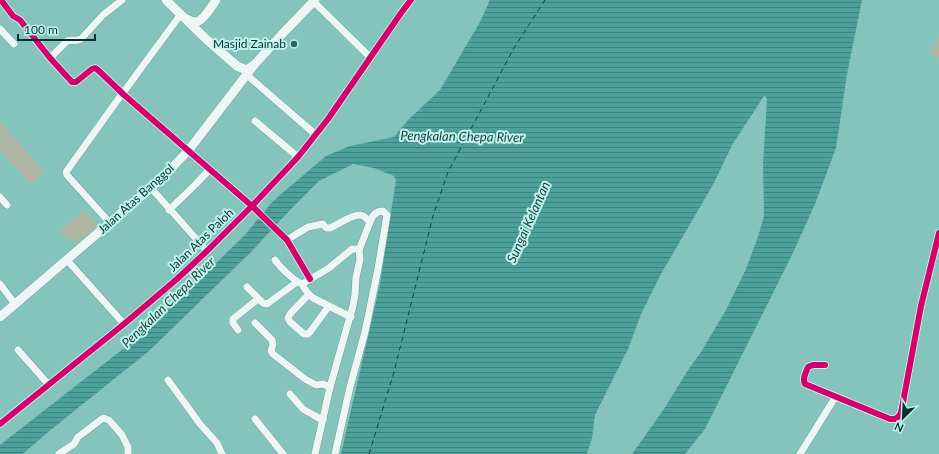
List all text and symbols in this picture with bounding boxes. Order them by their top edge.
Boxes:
scale bar [18,16,95,42]
text: 100 m [24,22,58,37]
place label: Masjid Zainab [213,36,286,51]
marker: Masjid Zainab [289,39,299,49]
water label: Pengkalan Chepa River [400,127,524,145]
street label: Jalan Atas Banggol [94,160,177,237]
water label: Sungai Kelantan [503,179,553,265]
street label: Jalan Atas Paloh [165,205,236,274]
water label: Pengkalan Chepa River [118,253,218,351]
north arrow [883,398,923,438]
text: N [892,420,905,435]

